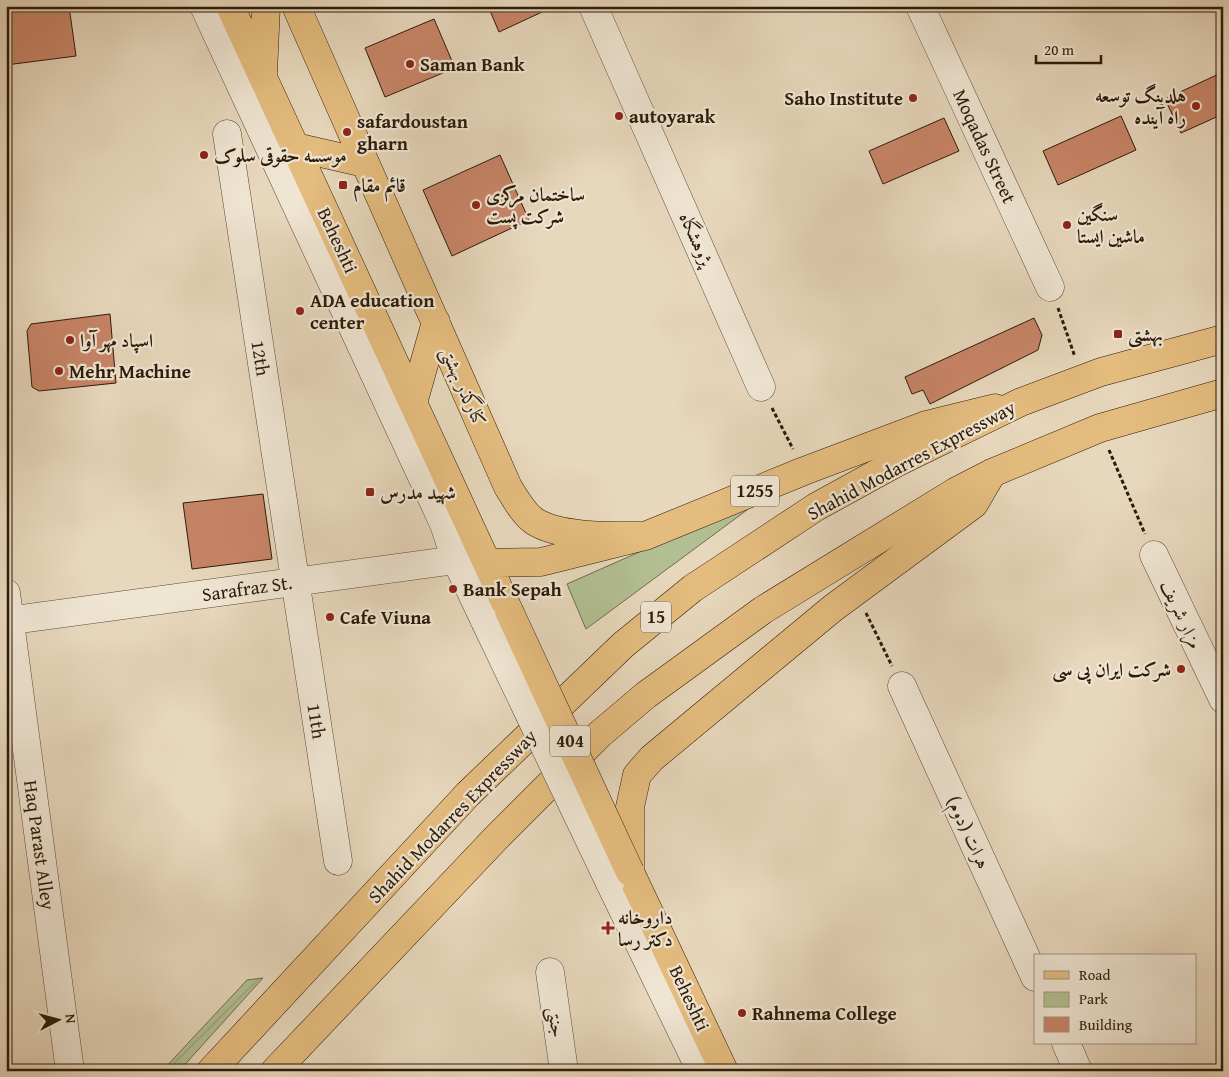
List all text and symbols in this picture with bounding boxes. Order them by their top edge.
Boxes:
scale bar [1036,32,1102,64]
text: 20 m [1044,39,1075,60]
place label: Saman Bank [420,50,525,78]
marker: Saman Bank [404,58,416,70]
place label: هلدینگ توسعه راه آینده [1095,81,1186,131]
place label: Saho Institute [784,84,903,112]
street label: Moqadas Street [946,84,1024,208]
marker: Saho Institute [907,92,919,104]
marker: هلدینگ توسعه راه آینده [1190,100,1202,112]
place label: autoyarak [629,102,715,130]
place label: safardoustan gharn [357,107,469,157]
marker: autoyarak [613,110,625,122]
marker: safardoustan gharn [341,126,353,138]
place label: موسسه حقوقی سلوک [214,141,347,169]
marker: موسسه حقوقی سلوک [198,149,210,161]
place label: قائم مقام [353,171,406,203]
marker: قائم مقام [337,179,349,191]
place label: ساختمان مرکزی شرکت پست [486,180,585,230]
marker: ساختمان مرکزی شرکت پست [470,199,482,211]
place label: سنگین ماشین ایستا [1077,200,1145,250]
street label: Beheshti [311,203,365,277]
street label: پژوهشگاه [673,207,722,272]
marker: سنگین ماشین ایستا [1061,219,1073,231]
place label: ADA education center [310,286,435,336]
marker: ADA education center [294,305,306,317]
place label: بهشتی [1128,320,1163,348]
place label: اسپاد مهر آوا [80,326,153,354]
marker: بهشتی [1112,328,1124,340]
marker: اسپاد مهر آوا [64,334,76,346]
street label: 12th [244,338,278,378]
street label: کنارگذر بهشتی [434,342,494,430]
place label: Mehr Machine [69,357,191,385]
marker: Mehr Machine [53,365,65,377]
street label: Shahid Modarres Expressway [802,393,1021,527]
road number: 1255 [731,476,779,506]
place label: شهید مدرس [380,478,456,506]
marker: شهید مدرس [364,486,376,498]
street label: Sarafraz St. [200,568,294,608]
place label: Bank Sepah [463,575,563,603]
street label: مزار شریف [1154,575,1210,653]
marker: Bank Sepah [447,583,459,595]
road number: 15 [641,602,671,632]
place label: Cafe Viuna [340,603,431,631]
marker: Cafe Viuna [324,611,336,623]
place label: شرکت ایران پی سی [1052,655,1171,685]
marker: شرکت ایران پی سی [1175,663,1187,675]
street label: 11th [300,701,334,741]
street label: Shahid Modarres Expressway [361,722,543,909]
road number: 404 [550,726,590,756]
street label: Haq Parast Alley [17,778,63,912]
street label: هرات (دوم) [937,791,998,875]
place label: داروخانه دکتر رسا [618,903,673,953]
marker: داروخانه دکتر رسا [602,922,614,934]
legend [1034,954,1196,1044]
street label: Beheshti [663,961,717,1035]
text: Road [1079,964,1110,985]
text: Park [1079,988,1108,1009]
north arrow [32,994,82,1044]
place label: Rahnema College [752,999,897,1027]
street label: جنتی [541,1005,573,1039]
marker: Rahnema College [736,1007,748,1019]
text: N [60,1013,81,1025]
text: Building [1079,1014,1133,1035]

